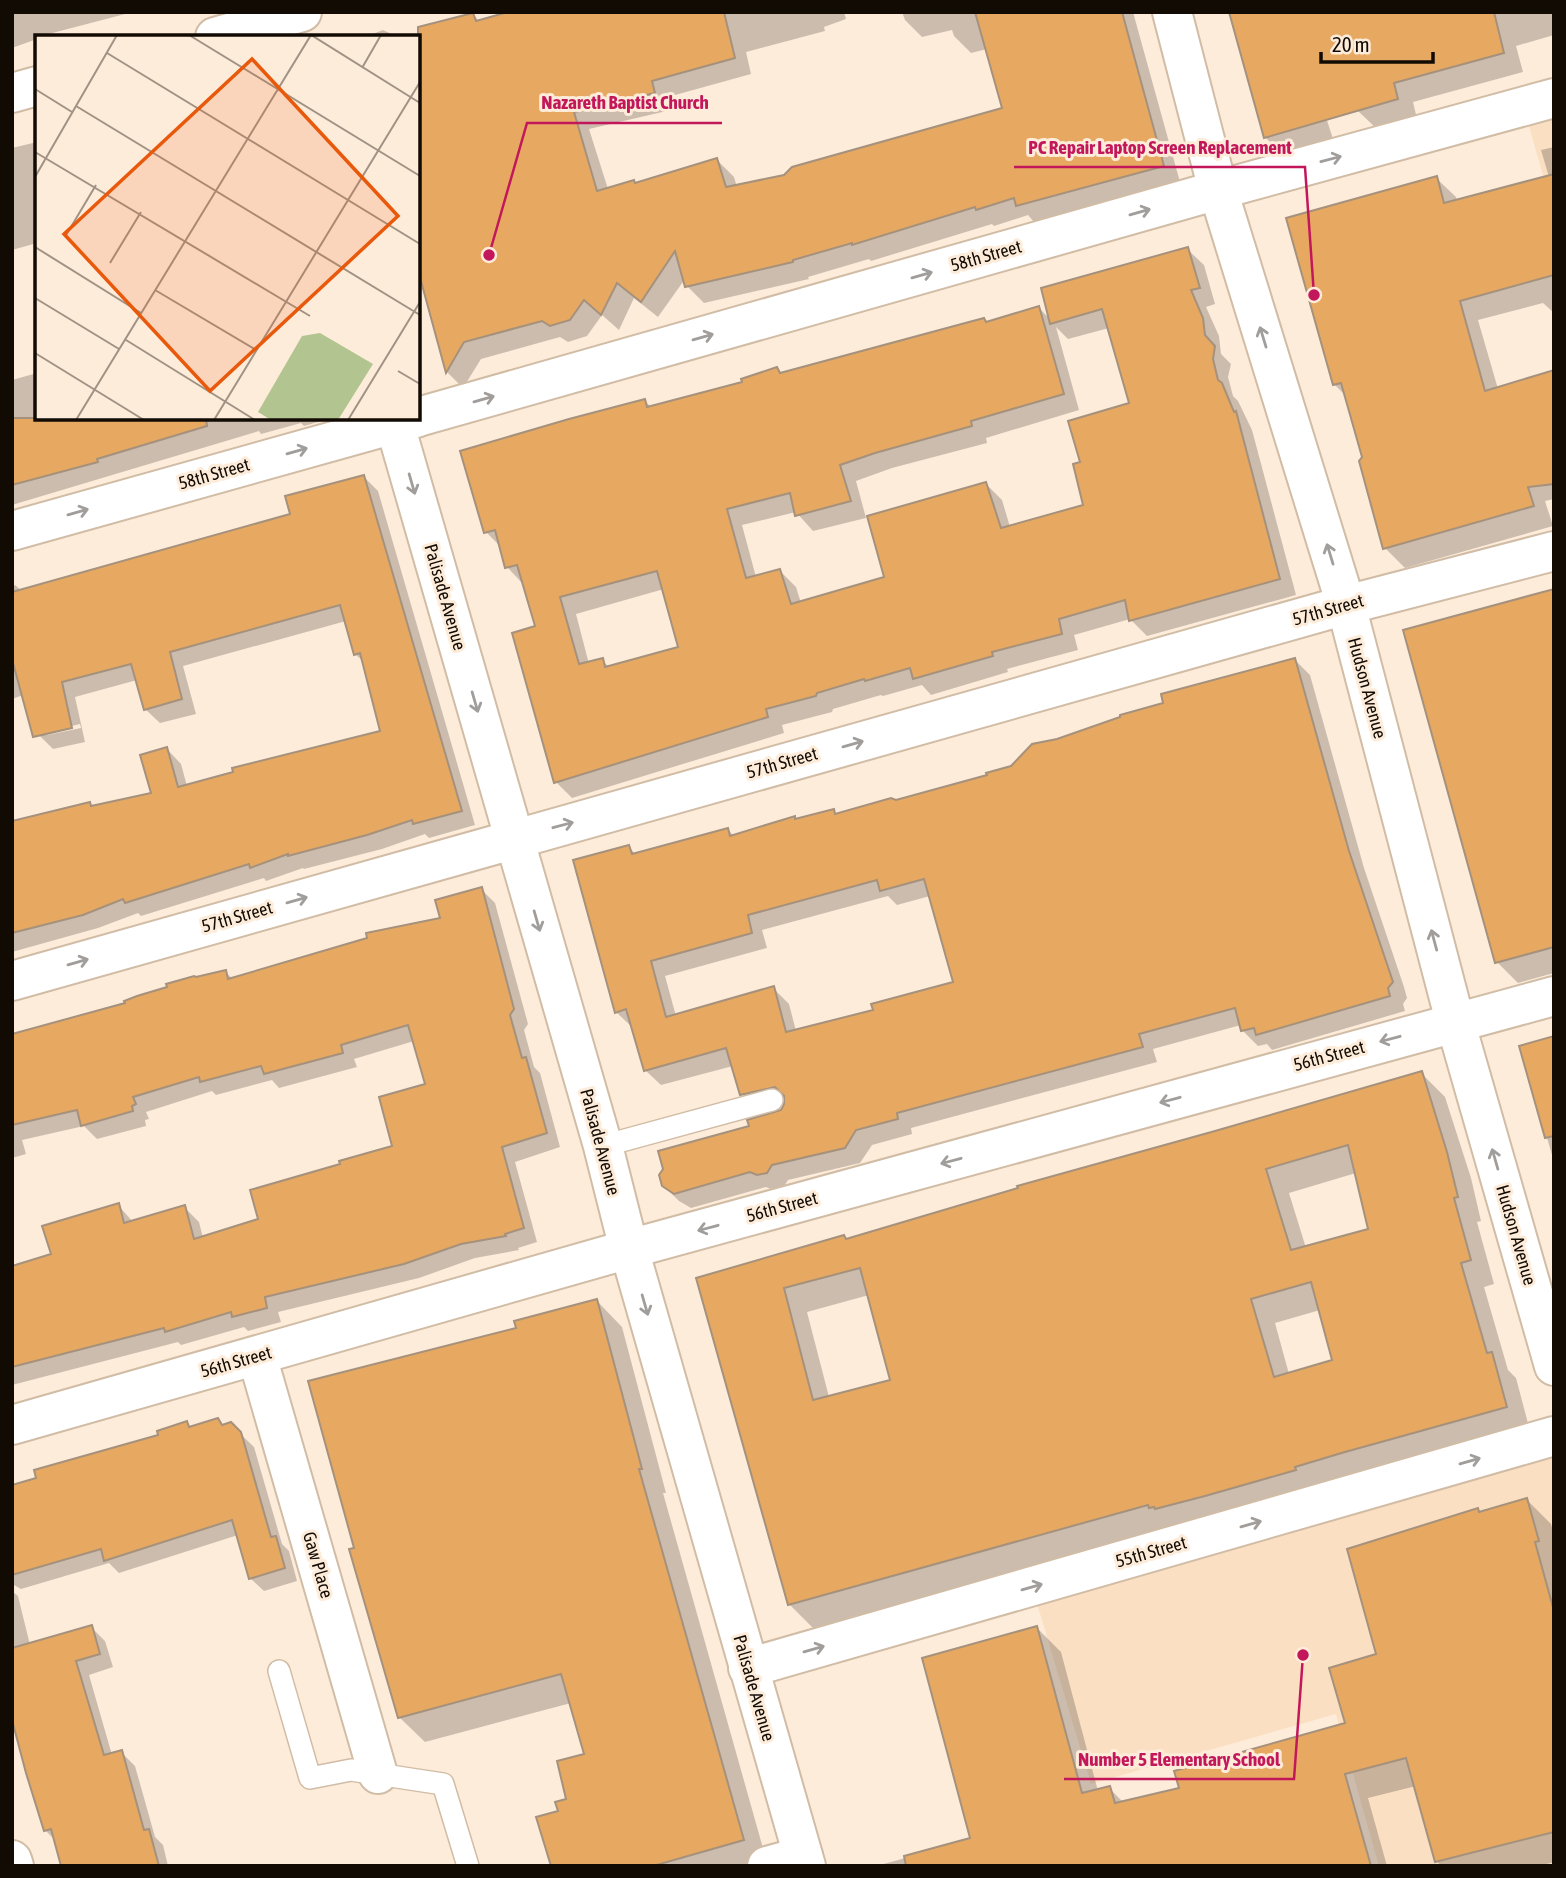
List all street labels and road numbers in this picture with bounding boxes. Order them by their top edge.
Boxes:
street label: 58th Street [948,235,1024,276]
street label: 58th Street [176,453,252,494]
street label: Palisade Avenue [420,541,471,652]
street label: 57th Street [1290,589,1366,630]
street label: Hudson Avenue [1344,635,1391,741]
street label: 57th Street [744,742,820,783]
street label: 57th Street [199,896,275,937]
street label: 56th Street [1291,1036,1367,1075]
street label: Palisade Avenue [576,1086,625,1197]
street label: Hudson Avenue [1492,1182,1541,1288]
street label: 56th Street [744,1187,820,1226]
street label: 56th Street [198,1341,274,1382]
street label: Gaw Place [299,1529,338,1600]
street label: 55th Street [1113,1531,1189,1572]
street label: Palisade Avenue [729,1632,780,1743]

